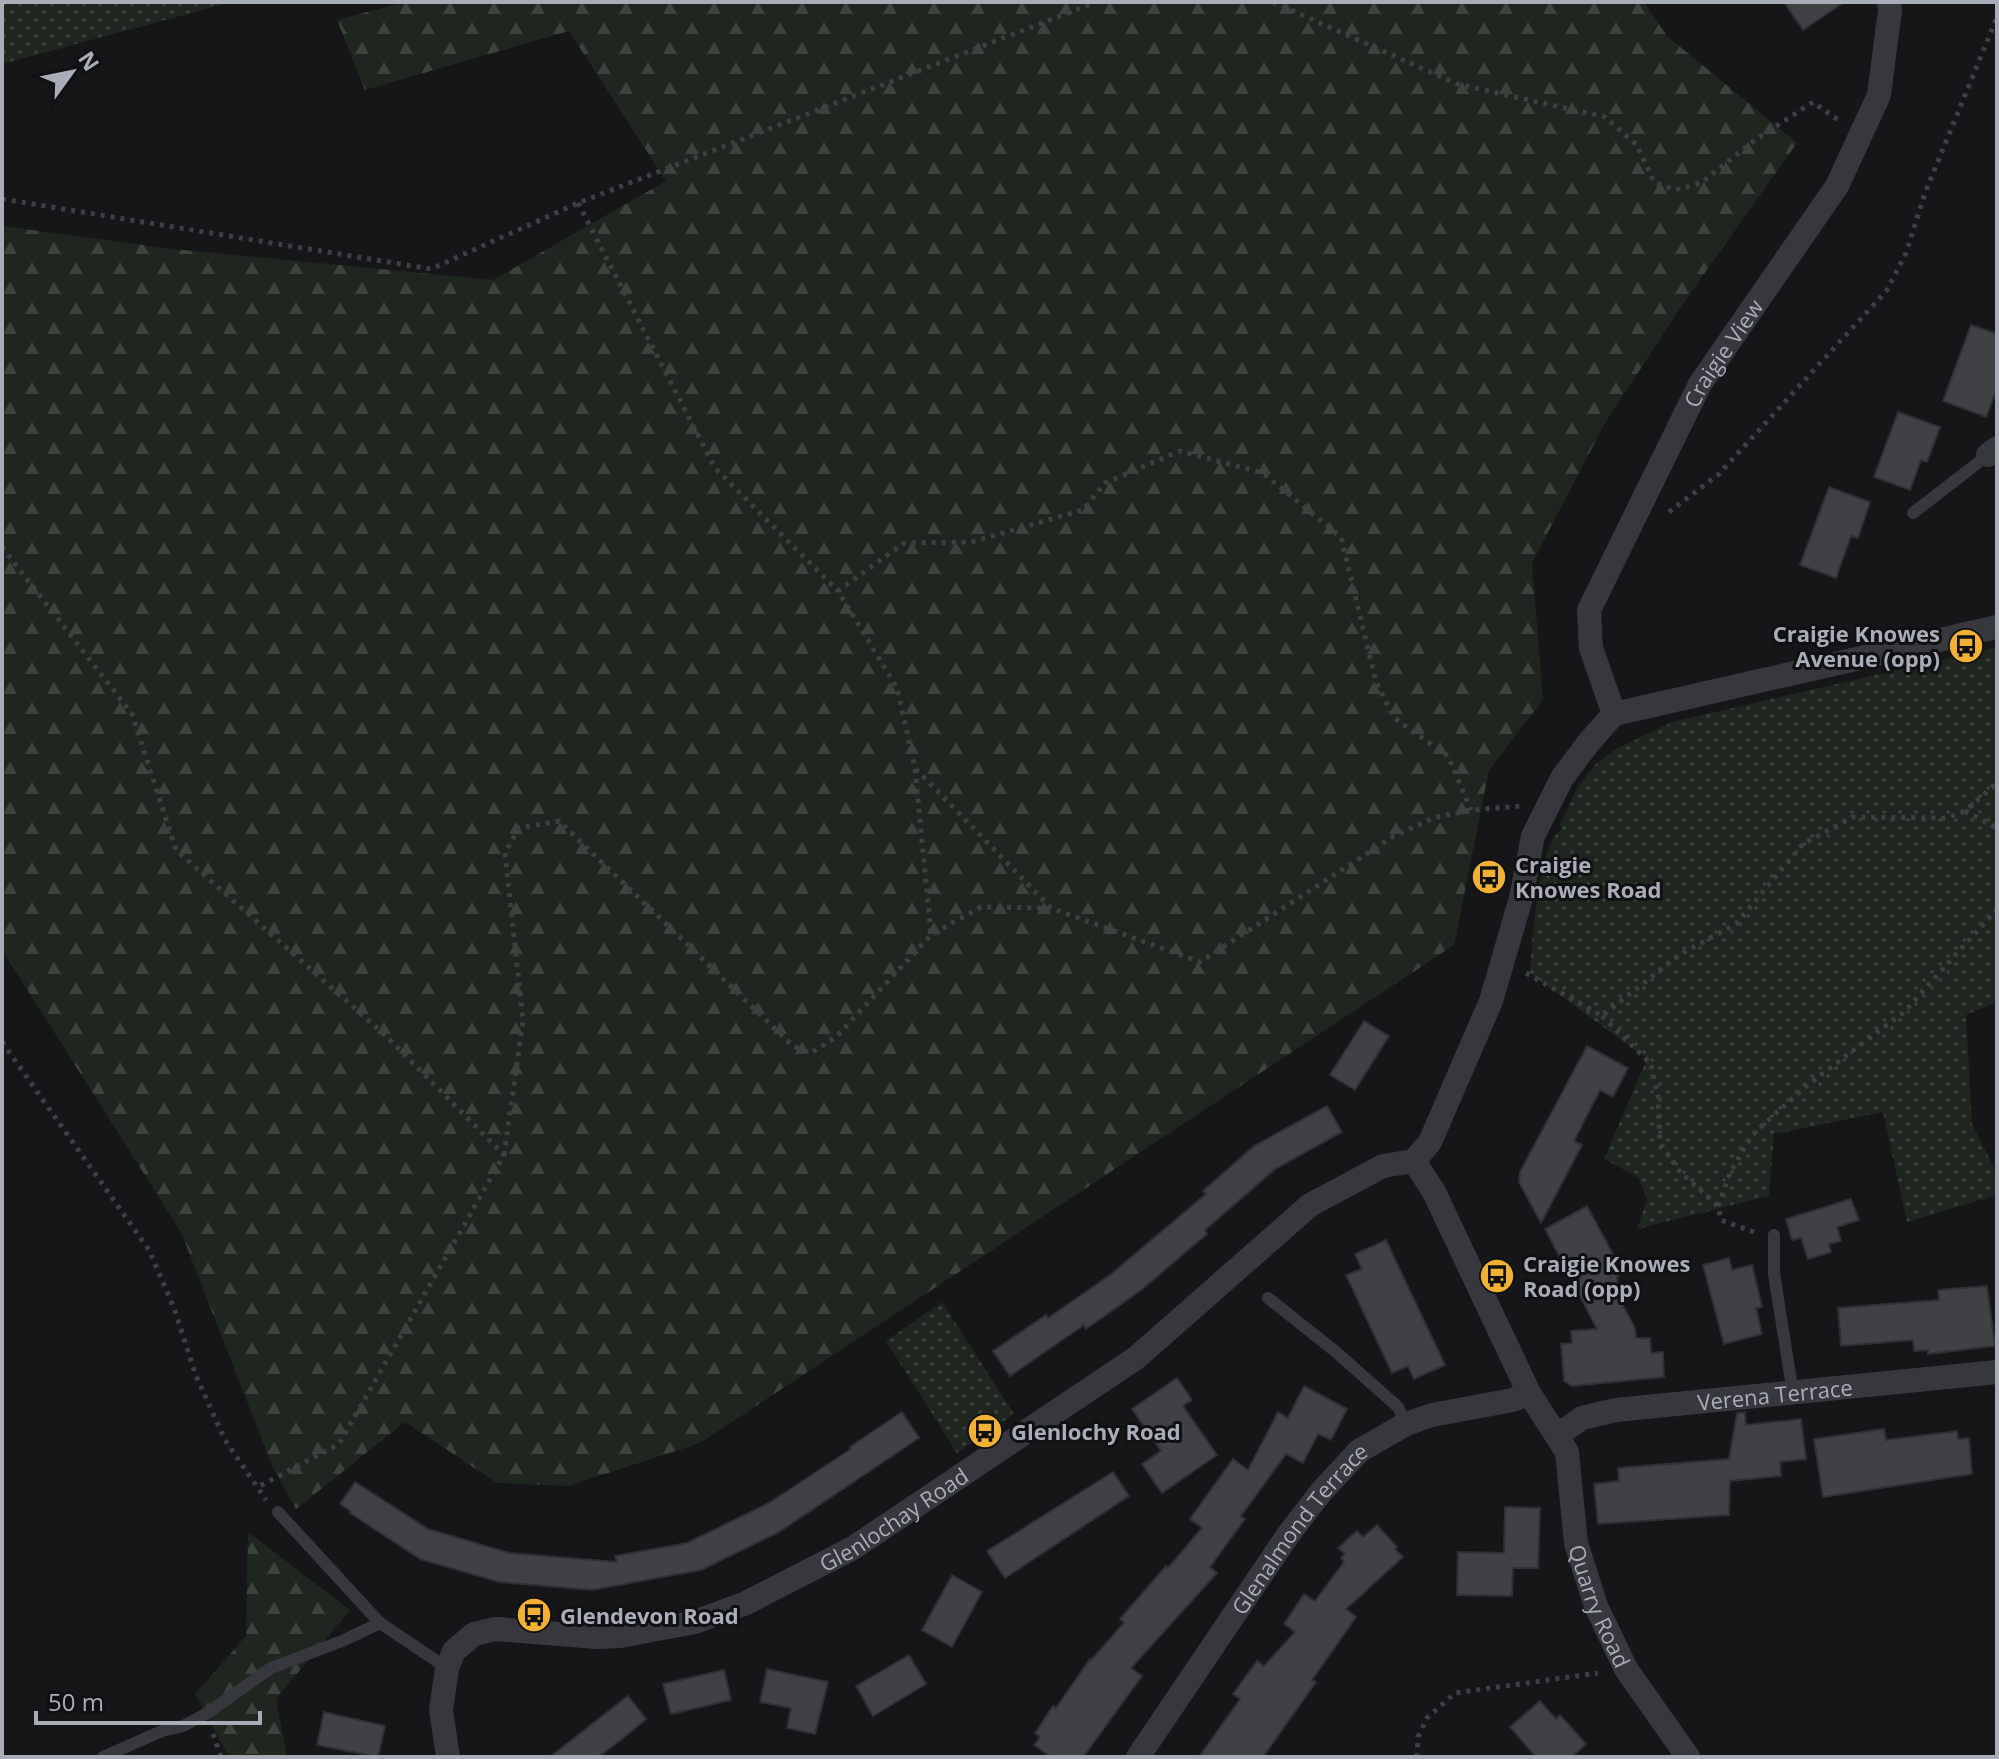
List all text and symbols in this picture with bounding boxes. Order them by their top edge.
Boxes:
north arrow [32,32,112,112]
text: N [72,45,107,76]
street label: Craigie View [1676,293,1769,412]
place label: Craigie Knowes Avenue (opp) [1773,618,1940,673]
bus stop icon: Craigie Knowes Avenue (opp) [1947,627,1985,665]
place label: Craigie Knowes Road [1515,849,1662,904]
bus stop icon: Craigie Knowes Road [1470,858,1508,896]
place label: Craigie Knowes Road (opp) [1523,1248,1690,1303]
bus stop icon: Craigie Knowes Road (opp) [1478,1257,1516,1295]
street label: Verena Terrace [1696,1371,1854,1417]
bus stop icon: Glenlochy Road [966,1412,1004,1450]
place label: Glenlochy Road [1011,1416,1181,1446]
street label: Glenalmond Terrace [1224,1435,1372,1620]
street label: Glenlochay Road [814,1460,974,1578]
street label: Quarry Road [1562,1540,1638,1672]
bus stop icon: Glendevon Road [515,1596,553,1634]
place label: Glendevon Road [560,1600,739,1630]
scale bar [36,1675,260,1725]
text: 50 m [48,1685,104,1718]

